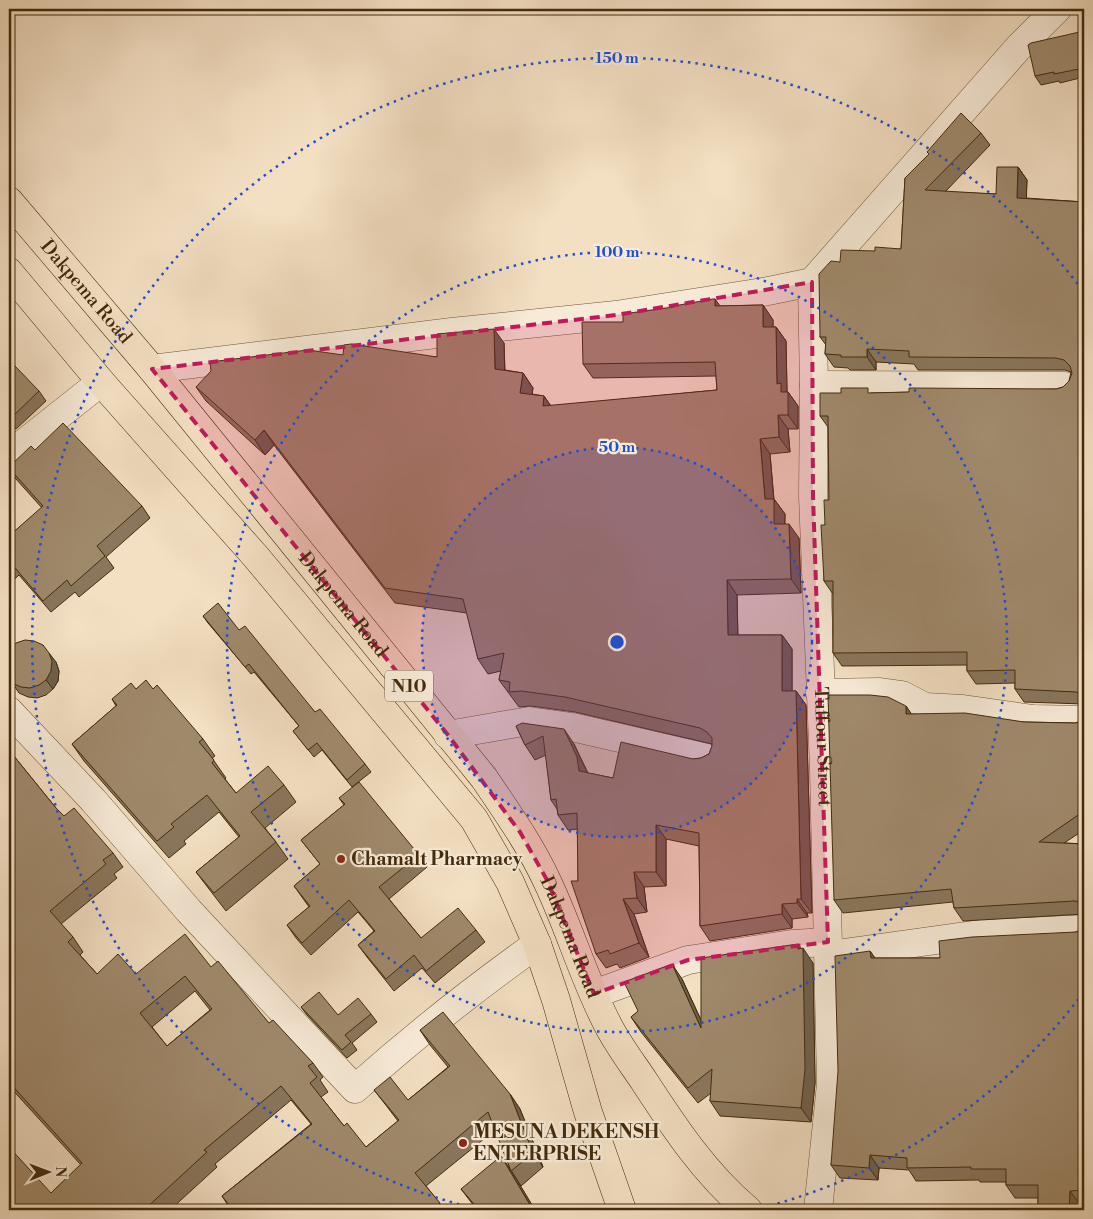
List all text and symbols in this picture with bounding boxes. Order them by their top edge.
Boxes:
text: 150 m [595,49,639,68]
street label: Dakpema Road [35,235,137,349]
text: 100 m [595,243,640,262]
text: 50 m [599,438,635,457]
street label: Dakpema Road [293,547,393,662]
centre of rings [608,633,626,651]
road number: N10 [385,670,433,701]
street label: Tuffour Street [809,686,837,807]
place label: Chamalt Pharmacy [351,847,523,871]
marker: Chamalt Pharmacy [335,853,347,865]
street label: Dakpema Road [535,872,606,1002]
place label: MESUNA DEKENSH ENTERPRISE [473,1120,660,1166]
marker: MESUNA DEKENSH ENTERPRISE [457,1137,469,1149]
north arrow [22,1146,72,1196]
text: N [51,1166,69,1177]

